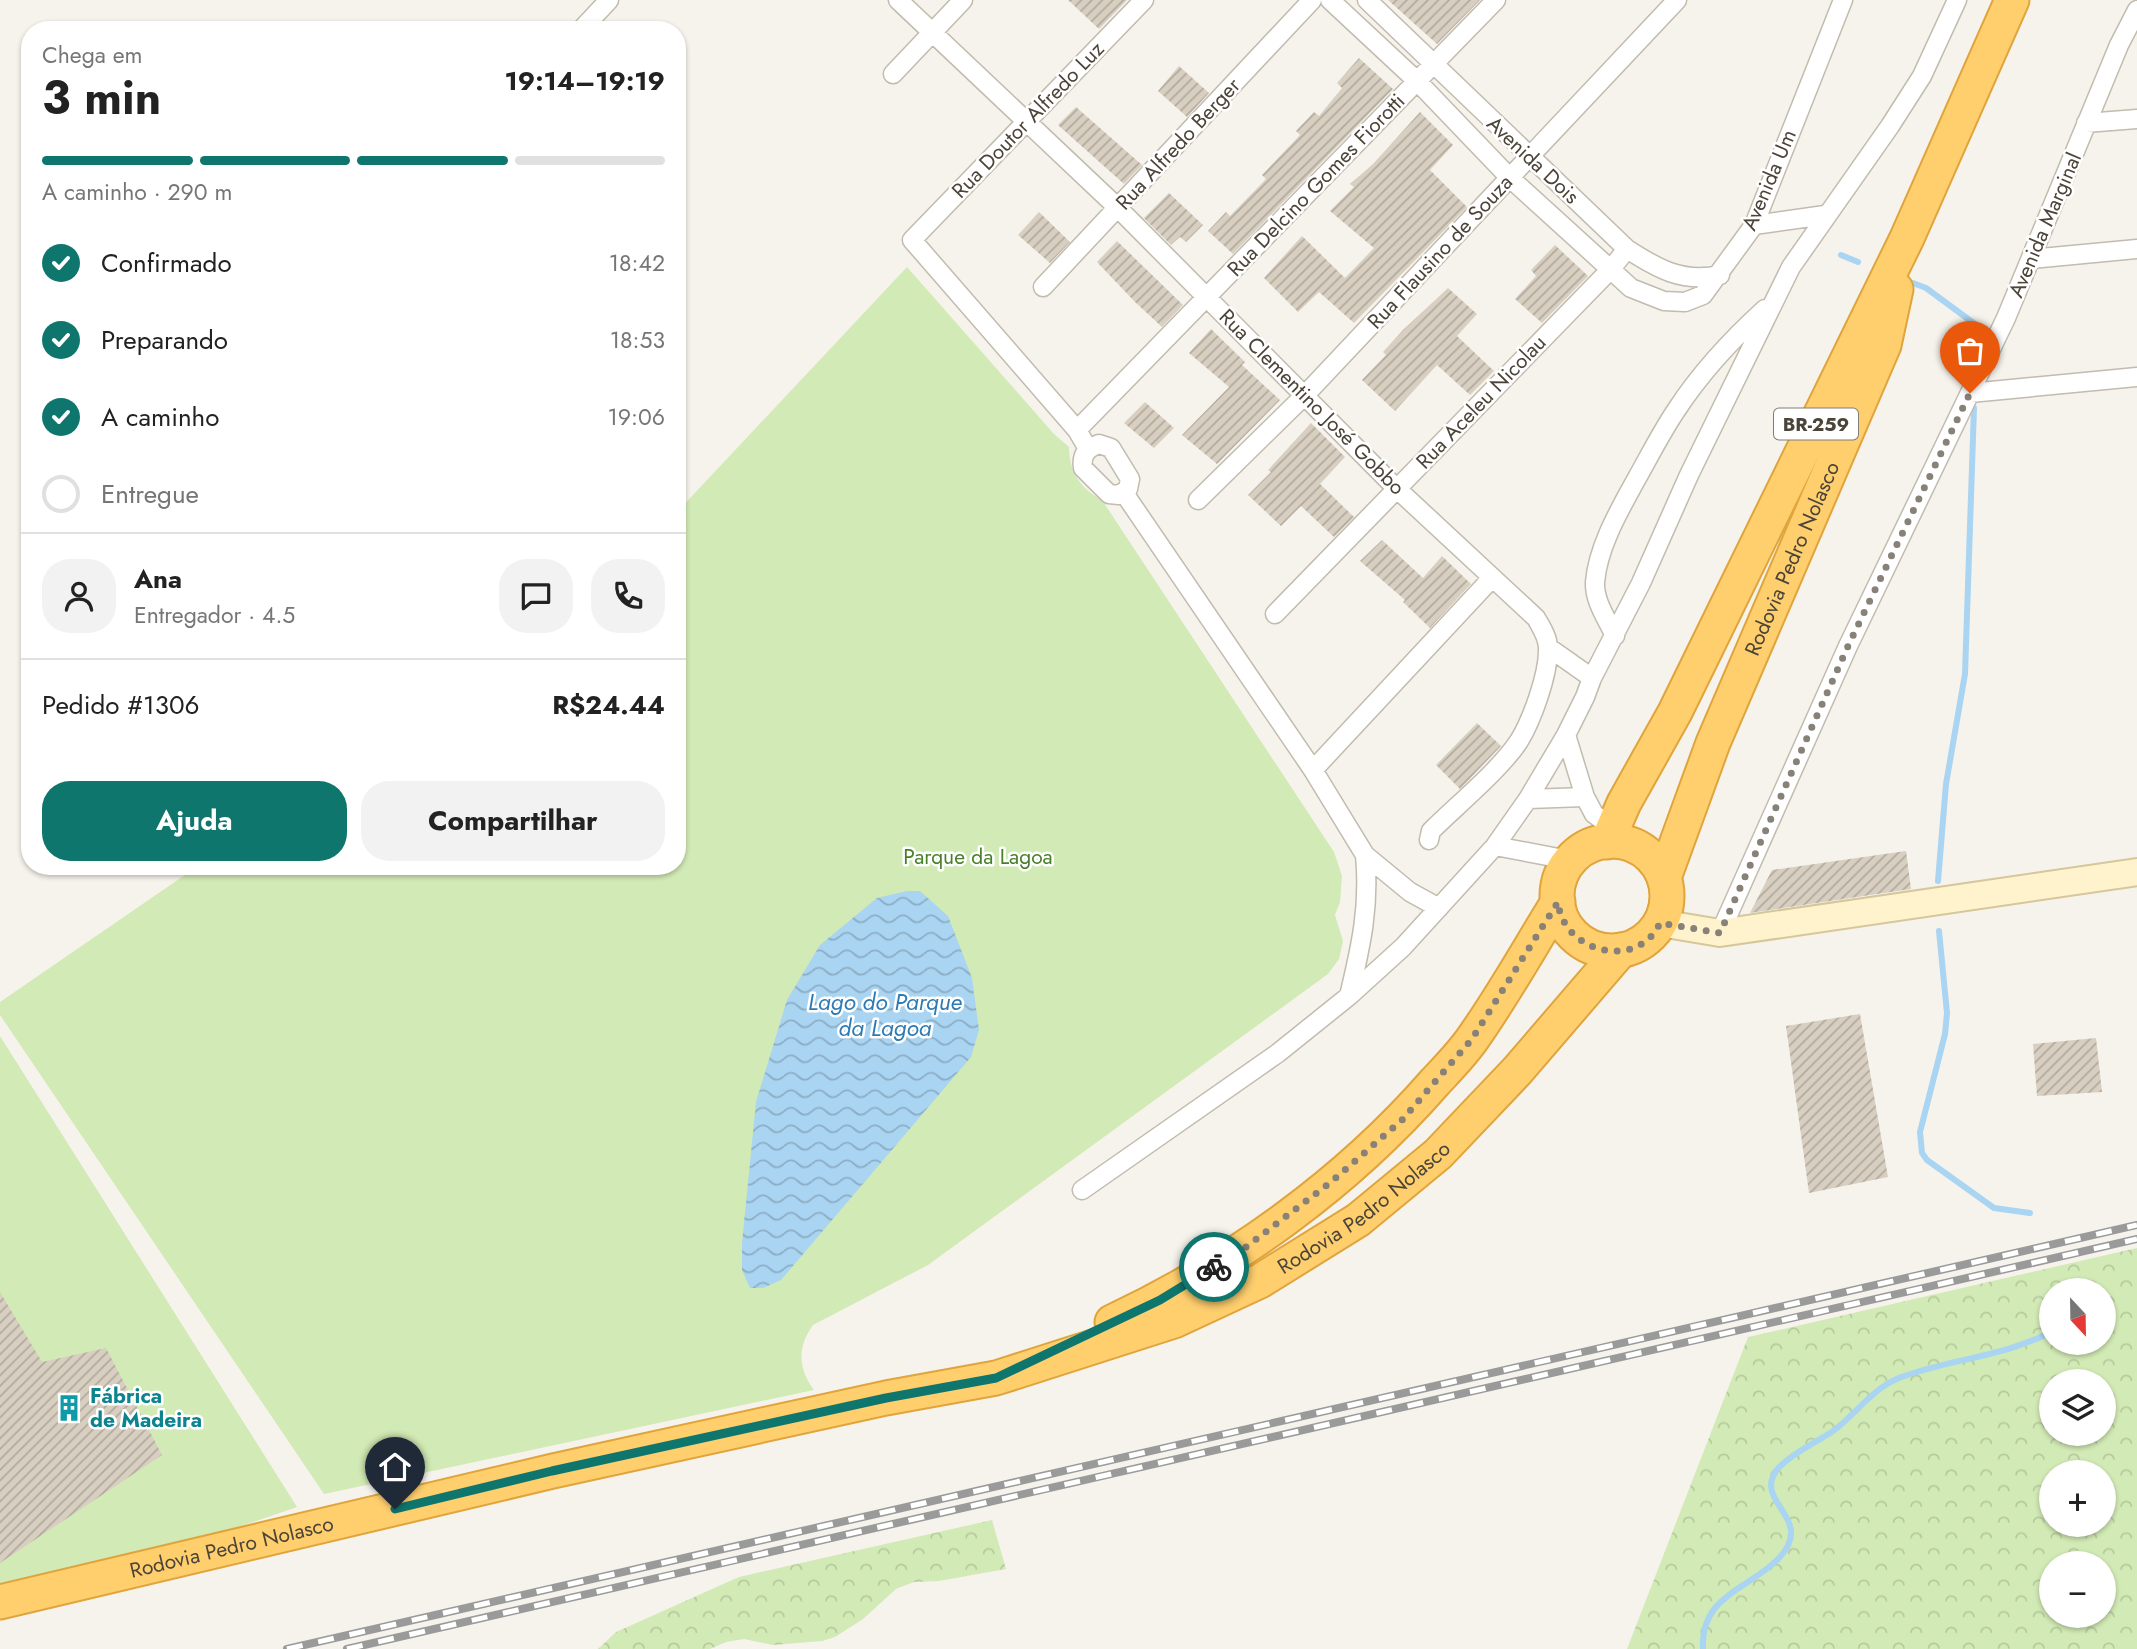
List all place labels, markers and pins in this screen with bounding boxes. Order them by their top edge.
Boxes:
pin [1940,321,2000,393]
place label: Fábrica de Madeira [90,1381,202,1435]
building icon: Fábrica de Madeira [54,1393,84,1423]
pin [365,1437,425,1509]

